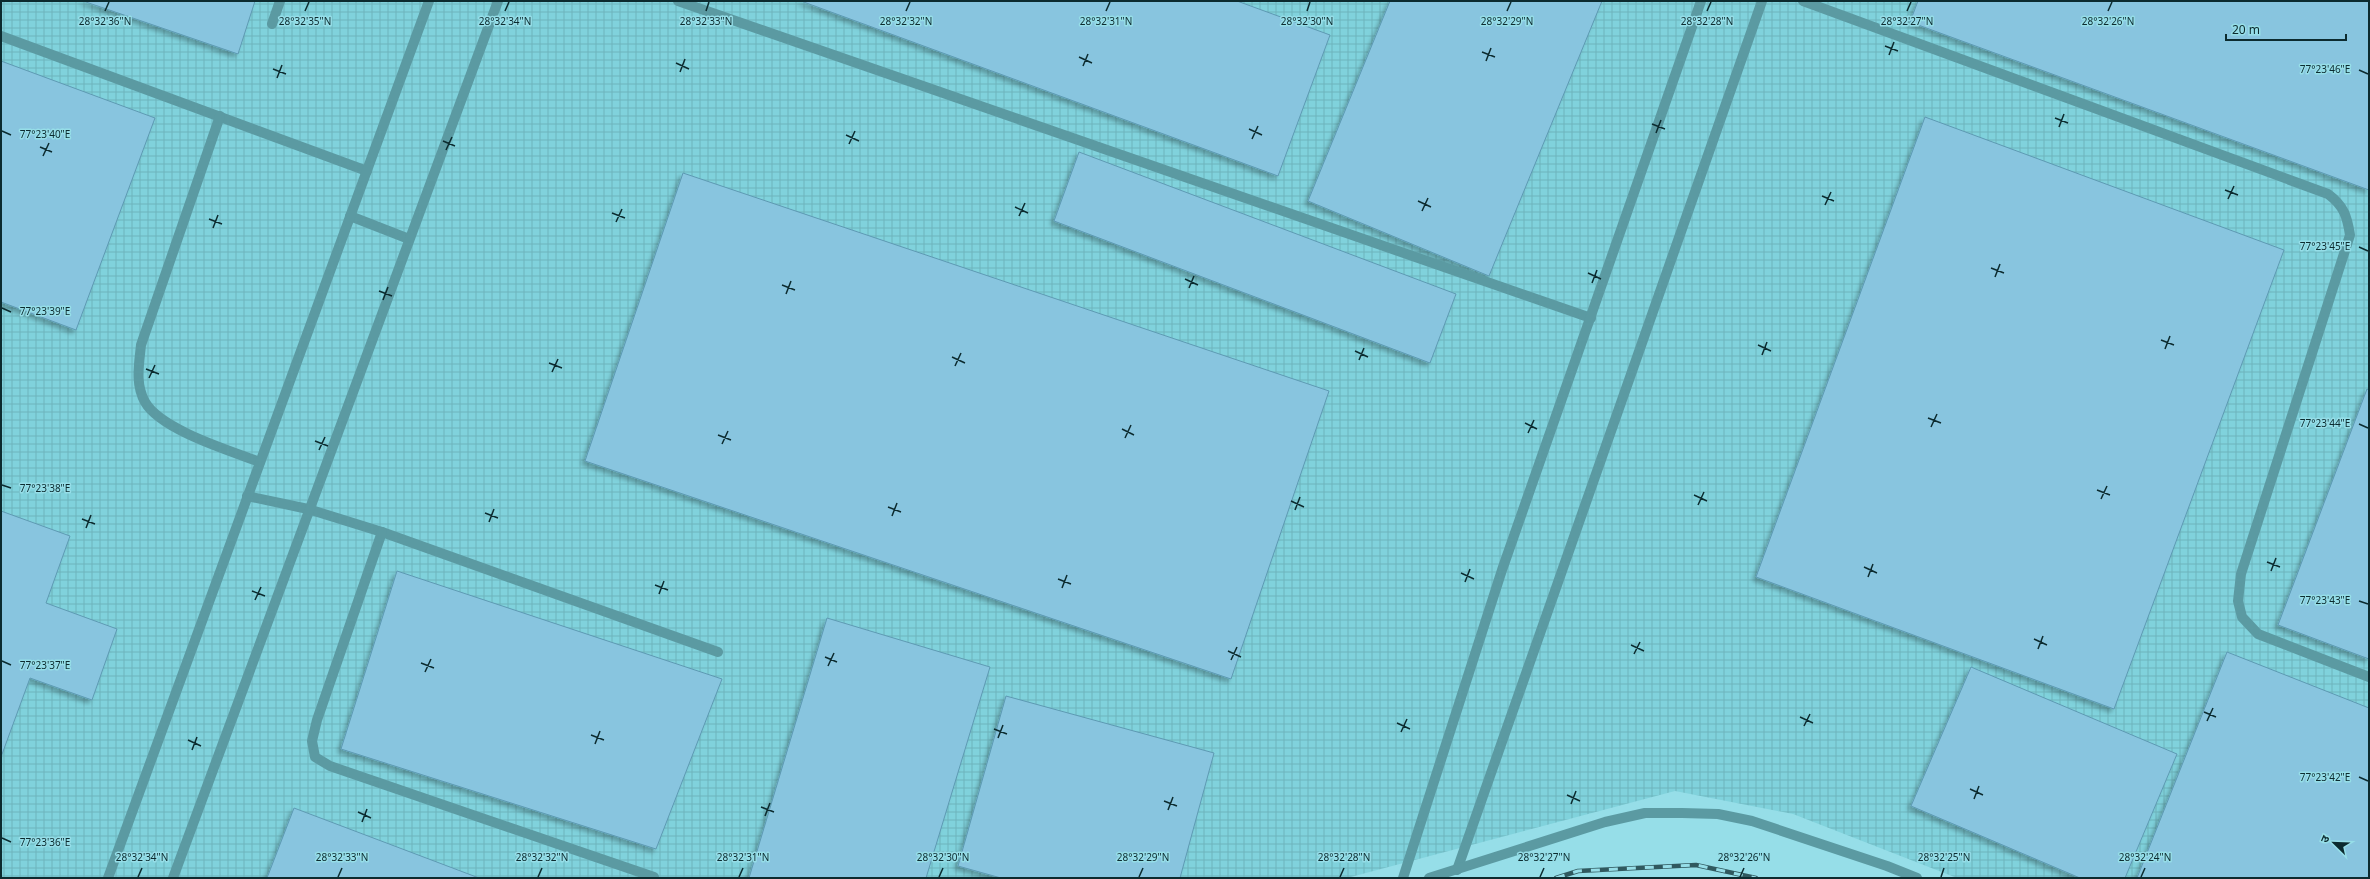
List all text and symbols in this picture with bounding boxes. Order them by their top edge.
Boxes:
text: 28°32'36"N [79,14,131,28]
text: 28°32'35"N [279,14,331,28]
text: 28°32'34"N [479,14,531,28]
text: 28°32'33"N [680,14,732,28]
text: 28°32'32"N [880,14,932,28]
text: 28°32'31"N [1080,14,1132,28]
text: 28°32'30"N [1281,14,1333,28]
text: 28°32'29"N [1481,14,1533,28]
text: 28°32'28"N [1681,14,1733,28]
text: 28°32'27"N [1881,14,1933,28]
text: 28°32'26"N [2082,14,2134,28]
scale bar [2226,16,2346,42]
text: 20 m [2232,21,2260,38]
text: 77°23'46"E [2300,62,2350,76]
text: 77°23'40"E [20,127,70,141]
text: 77°23'45"E [2300,239,2350,253]
text: 77°23'39"E [20,304,70,318]
text: 77°23'44"E [2300,416,2350,430]
text: 77°23'38"E [20,481,70,495]
text: 77°23'43"E [2300,593,2350,607]
text: 77°23'37"E [20,658,70,672]
text: 77°23'42"E [2300,770,2350,784]
north arrow [2314,823,2354,863]
text: उ [2316,832,2333,845]
text: 77°23'36"E [20,835,70,849]
text: 28°32'34"N [116,850,168,864]
text: 28°32'33"N [316,850,368,864]
text: 28°32'32"N [516,850,568,864]
text: 28°32'31"N [717,850,769,864]
text: 28°32'30"N [917,850,969,864]
text: 28°32'29"N [1117,850,1169,864]
text: 28°32'28"N [1318,850,1370,864]
text: 28°32'27"N [1518,850,1570,864]
text: 28°32'26"N [1718,850,1770,864]
text: 28°32'25"N [1918,850,1970,864]
text: 28°32'24"N [2119,850,2171,864]

